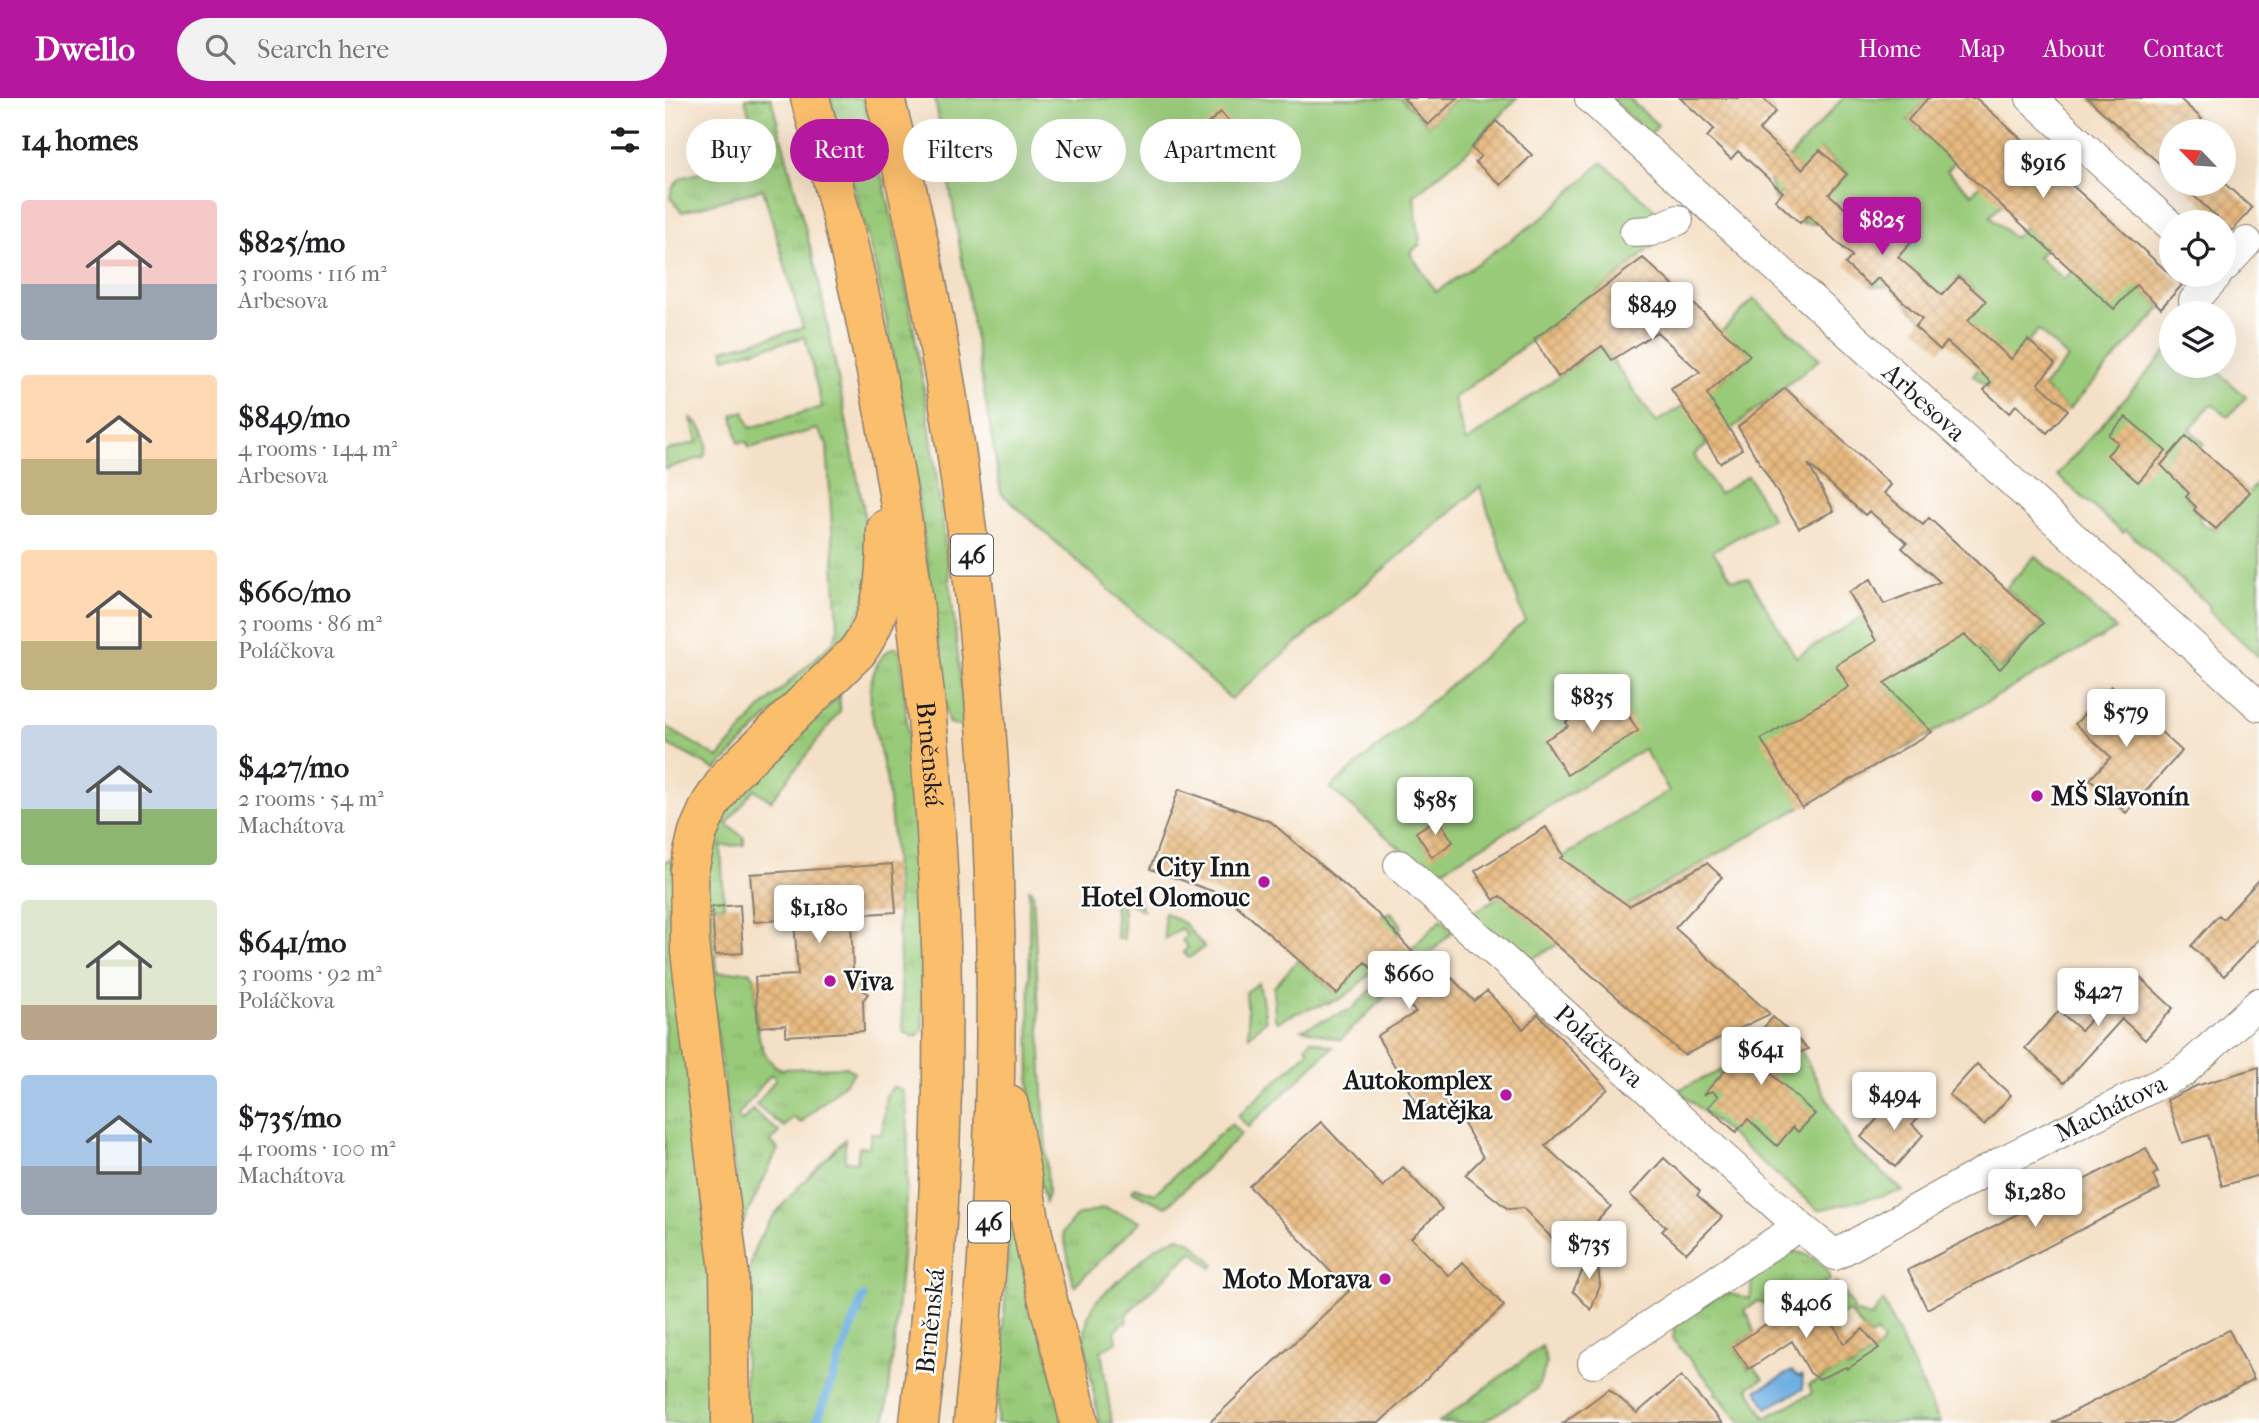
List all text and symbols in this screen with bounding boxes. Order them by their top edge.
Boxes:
search box [177,18,667,81]
text: Dwello [35,30,135,69]
icon: search [201,30,239,68]
text: Search here [257,34,389,65]
text: Home [1859,35,1921,63]
text: Map [1959,35,2005,63]
text: About [2043,35,2105,63]
text: Contact [2143,35,2224,63]
chip: Buy [686,119,776,182]
chip: Rent [790,119,889,182]
chip: Filters [903,119,1017,182]
chip: New [1031,119,1126,182]
chip: Apartment [1140,119,1301,182]
north arrow [2159,119,2237,196]
map controls [2159,119,2236,378]
icon: filters [606,121,644,159]
text: 14 homes [21,123,138,158]
pin: $916 [2002,140,2084,200]
text: $916 [2020,149,2066,176]
pin: $825 [1841,198,1923,257]
text: $825 [1859,206,1905,233]
button: locate [2159,210,2236,287]
text: $825/mo [238,225,345,260]
icon: home [77,228,161,312]
text: 3 rooms · 116 m² [238,260,387,287]
pin: $849 [1611,282,1693,342]
text: Arbesova [238,287,328,314]
text: $849 [1627,291,1677,318]
button: layers [2159,301,2236,378]
street label: Arbesova [1875,356,1973,449]
text: $849/mo [238,400,350,435]
icon: home [77,403,161,487]
text: 4 rooms · 144 m² [238,435,398,462]
text: Arbesova [238,462,328,489]
road number: 46 [951,534,993,576]
text: $660/mo [238,575,351,610]
icon: home [77,578,161,662]
text: 3 rooms · 86 m² [238,610,382,637]
text: Poláčkova [238,637,335,664]
pin: $835 [1551,674,1633,734]
text: $835 [1570,683,1614,710]
pin: $579 [2085,690,2167,749]
text: $579 [2103,698,2149,725]
street label: Brněnská [910,700,949,809]
text: $427/mo [238,750,349,785]
icon: home [77,753,161,837]
pin: $585 [1394,778,1476,837]
place label: MŠ Slavonín [2051,779,2190,812]
text: 2 rooms · 54 m² [238,785,384,812]
text: $585 [1413,786,1457,813]
marker: MŠ Slavonín [2029,788,2045,804]
text: Machátova [238,812,345,839]
place label: City Inn Hotel Olomouc [1081,852,1251,913]
marker: City Inn Hotel Olomouc [1256,874,1272,890]
pin: $1,180 [762,886,876,945]
text: $1,180 [790,894,848,921]
text: $641/mo [238,925,346,960]
icon: home [77,928,161,1012]
pin: $660 [1368,951,1450,1011]
text: 3 rooms · 92 m² [238,960,382,987]
text: $660 [1384,960,1434,987]
place label: Viva [843,966,894,997]
pin: $427 [2057,968,2139,1028]
marker: Viva [822,973,838,989]
text: $427 [2073,977,2123,1004]
text: Poláčkova [238,987,335,1014]
street label: Poláčkova [1548,998,1651,1095]
pin: $641 [1720,1028,1802,1087]
text: $641 [1738,1036,1784,1063]
place label: Autokomplex Matějka [1342,1065,1493,1126]
street label: Machátova [2050,1067,2172,1149]
pin: $494 [1853,1072,1935,1132]
text: $494 [1868,1081,1920,1108]
marker: Autokomplex Matějka [1498,1087,1514,1103]
text: $735/mo [238,1100,342,1135]
icon: home [77,1103,161,1187]
text: 4 rooms · 100 m² [238,1135,396,1162]
text: Machátova [238,1162,345,1189]
pin: $1,280 [1978,1170,2092,1229]
text: $1,280 [2004,1178,2066,1205]
road number: 46 [968,1202,1010,1242]
pin: $735 [1548,1222,1630,1281]
text: $735 [1567,1230,1611,1257]
place label: Moto Morava [1223,1264,1372,1295]
street label: Brněnská [910,1266,952,1375]
marker: Moto Morava [1377,1271,1393,1287]
pin: $406 [1765,1280,1847,1340]
text: $406 [1780,1289,1832,1316]

